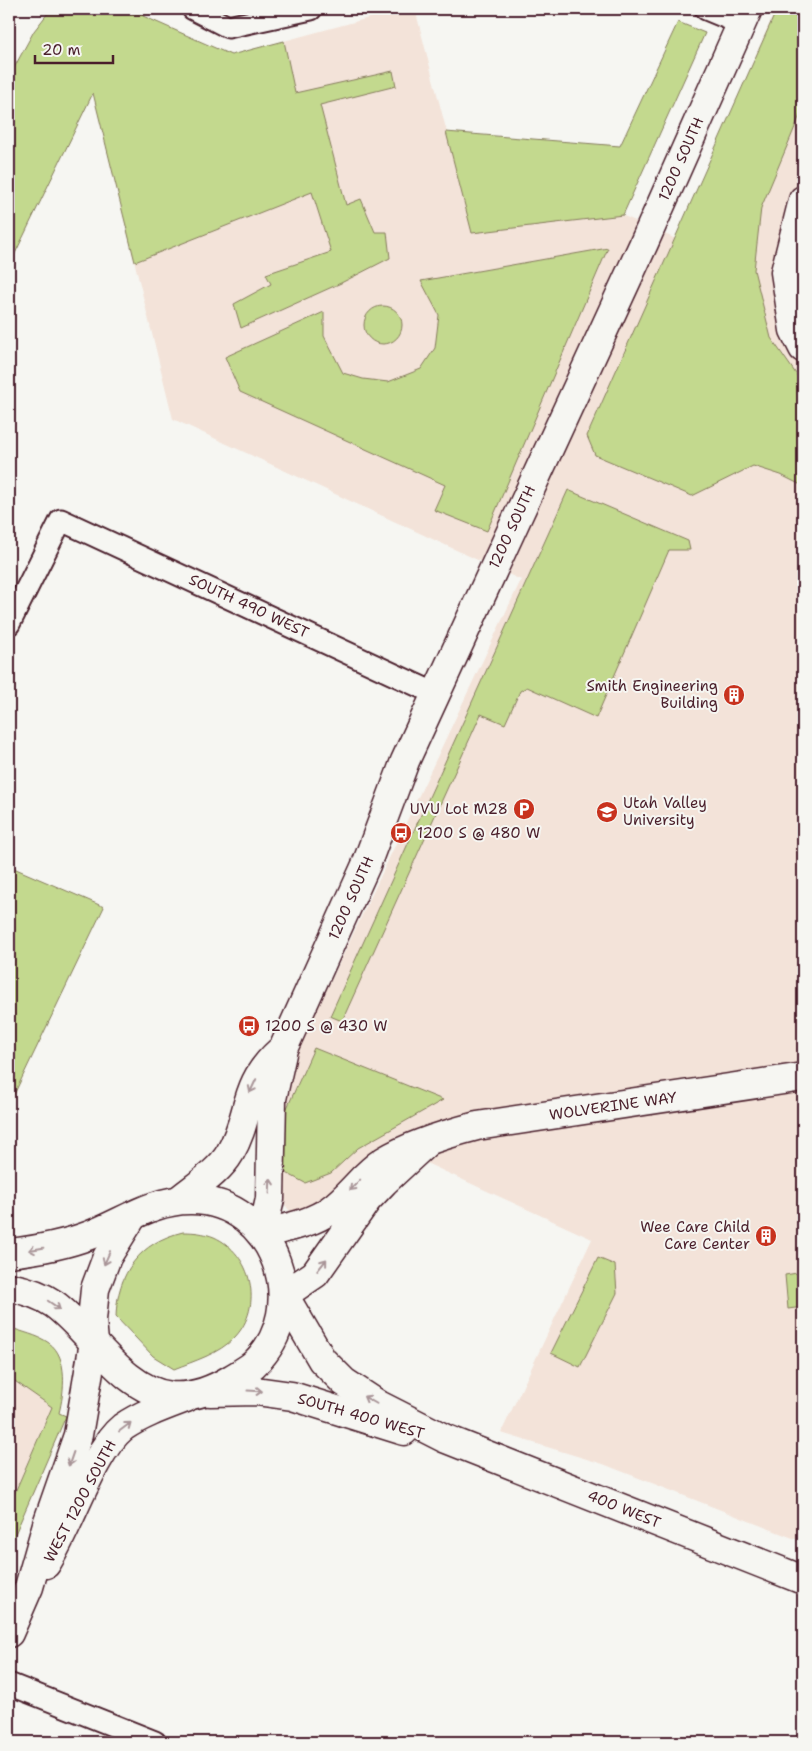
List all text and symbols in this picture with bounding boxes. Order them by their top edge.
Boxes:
scale bar [35,32,112,64]
text: 20 m [42,40,81,60]
street label: 1200 SOUTH [654,114,708,204]
street label: 1200 SOUTH [484,482,540,572]
street label: SOUTH 490 WEST [186,569,312,643]
place label: Smith Engineering Building [587,676,718,713]
building icon: Smith Engineering Building [722,683,746,707]
place label: Utah Valley University [623,793,707,830]
parking icon: UVU Lot M28 [512,797,536,821]
place label: UVU Lot M28 [410,799,508,819]
school or university icon: Utah Valley University [595,800,619,824]
bus stop icon: 1200 S @ 480 W [389,821,413,845]
place label: 1200 S @ 480 W [417,823,540,843]
street label: 1200 SOUTH [324,853,378,943]
bus stop icon: 1200 S @ 430 W [237,1014,261,1038]
place label: 1200 S @ 430 W [265,1016,388,1036]
one-way arrow [248,1079,258,1094]
street label: WOLVERINE WAY [548,1087,678,1125]
one-way arrow [266,1178,275,1194]
one-way arrow [349,1179,361,1192]
place label: Wee Care Child Care Center [640,1217,750,1254]
building icon: Wee Care Child Care Center [754,1224,778,1248]
one-way arrow [29,1244,45,1254]
one-way arrow [101,1250,111,1265]
one-way arrow [316,1259,327,1272]
one-way arrow [46,1300,60,1310]
one-way arrow [247,1387,263,1396]
street label: SOUTH 400 WEST [295,1388,427,1444]
one-way arrow [362,1395,377,1405]
one-way arrow [118,1421,131,1432]
street label: WEST 1200 SOUTH [39,1436,121,1566]
one-way arrow [66,1450,75,1466]
street label: 400 WEST [584,1485,664,1533]

